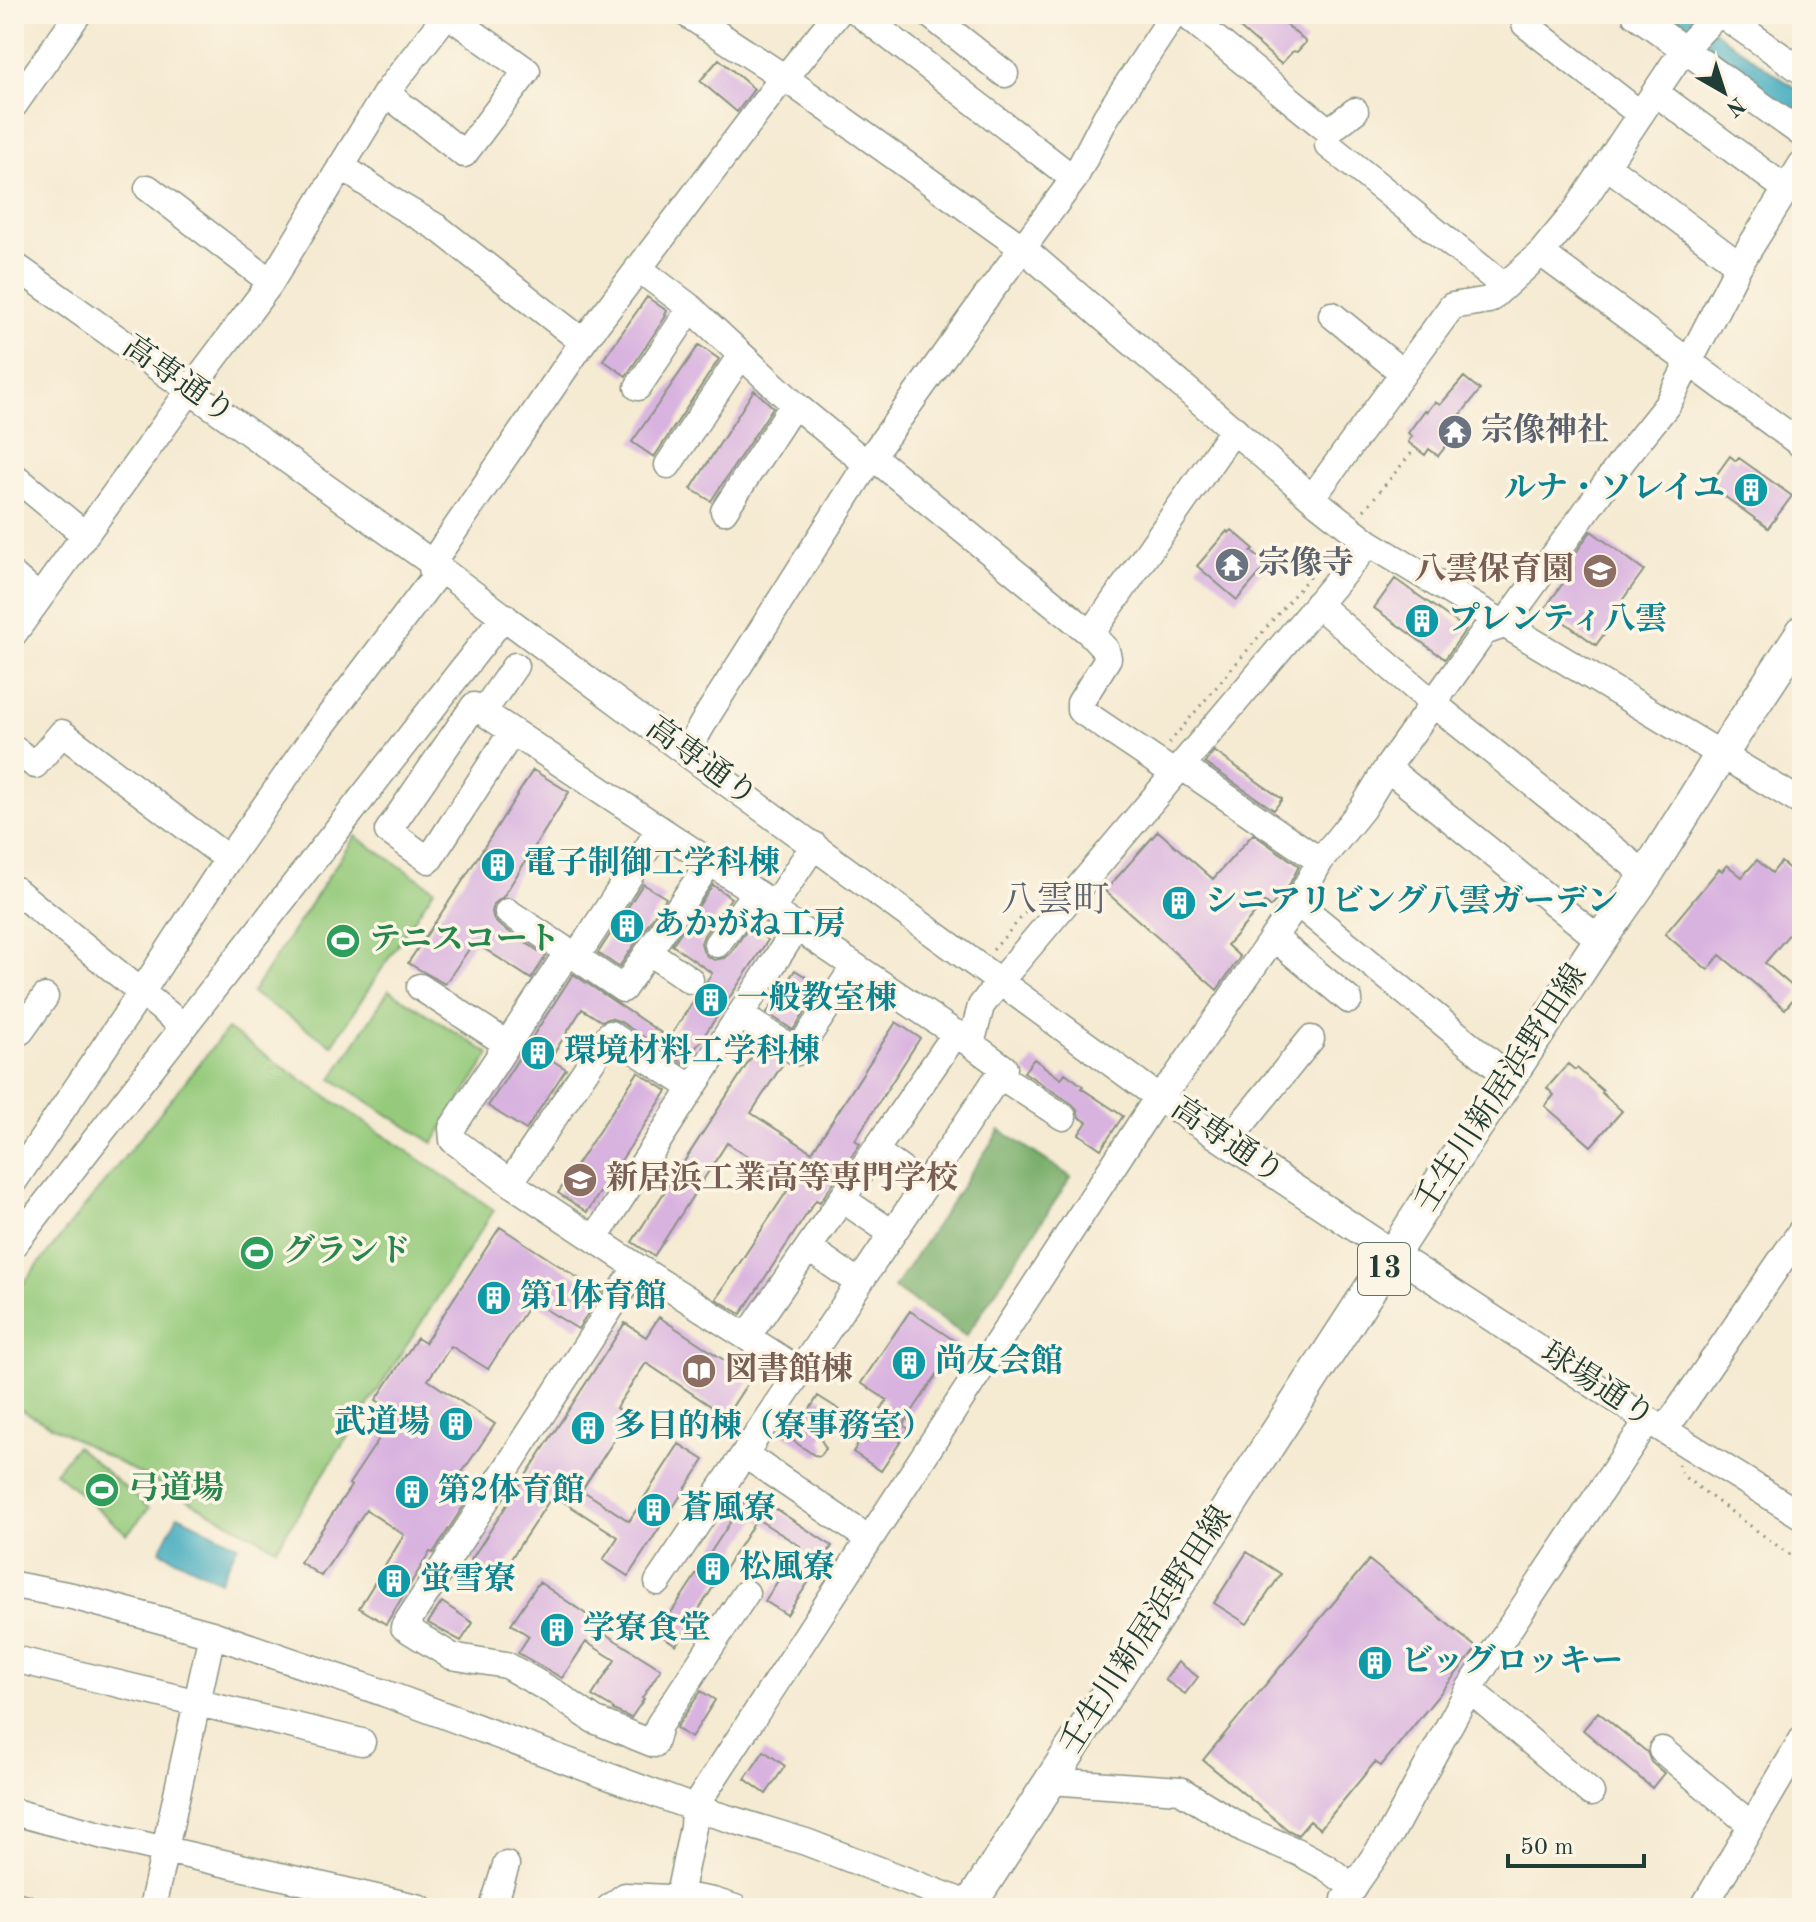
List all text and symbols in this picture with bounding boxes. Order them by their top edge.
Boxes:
north arrow [1684,52,1764,132]
text: N [1722,92,1749,120]
street label: 高専通り [116,329,241,431]
place label: 宗像神社 [1481,412,1609,448]
temple icon: 宗像神社 [1436,413,1474,451]
building icon: ルナ・ソレイユ [1732,471,1770,509]
place label: ルナ・ソレイユ [1504,472,1725,506]
place label: 宗像寺 [1258,545,1354,581]
temple icon: 宗像寺 [1213,546,1251,584]
place label: 八雲保育園 [1414,551,1574,587]
school or university icon: 八雲保育園 [1581,552,1619,590]
place label: プレンティ八雲 [1448,601,1667,637]
building icon: プレンティ八雲 [1403,602,1441,640]
street label: 高専通り [640,710,764,814]
place label: 電子制御工学科棟 [524,845,780,881]
building icon: 電子制御工学科棟 [479,846,517,884]
district label: 八雲町 [1001,880,1109,920]
place label: シニアリビング八雲ガーデン [1205,883,1618,919]
building icon: シニアリビング八雲ガーデン [1160,884,1198,922]
place label: あかがね工房 [653,906,845,942]
building icon: あかがね工房 [608,907,646,945]
sports icon: テニスコート [324,922,362,960]
place label: テニスコート [369,923,560,957]
street label: 壬生川新居浜野田線 [1408,958,1594,1218]
place label: 一般教室棟 [737,980,897,1016]
building icon: 一般教室棟 [692,981,730,1019]
place label: 環境材料工学科棟 [564,1033,820,1069]
building icon: 環境材料工学科棟 [519,1034,557,1072]
street label: 高専通り [1165,1090,1291,1191]
place label: 新居浜工業高等専門学校 [606,1160,958,1196]
school or university icon: 新居浜工業高等専門学校 [561,1161,599,1199]
place label: グランド [283,1233,411,1269]
sports icon: グランド [238,1234,276,1272]
road number: 13 [1358,1243,1410,1295]
place label: 第1体育館 [520,1278,667,1314]
building icon: 第1体育館 [475,1279,513,1317]
street label: 球場通り [1535,1335,1661,1434]
place label: 尚友会館 [935,1343,1063,1379]
building icon: 尚友会館 [890,1344,928,1382]
place label: 図書館棟 [725,1351,853,1387]
library icon: 図書館棟 [680,1352,718,1390]
place label: 武道場 [334,1404,430,1440]
building icon: 武道場 [437,1405,475,1443]
place label: 多目的棟（寮事務室） [614,1408,934,1444]
building icon: 多目的棟（寮事務室） [569,1409,607,1447]
place label: 弓道場 [128,1470,224,1506]
sports icon: 弓道場 [83,1471,121,1509]
place label: 第2体育館 [438,1472,585,1508]
building icon: 第2体育館 [393,1473,431,1511]
place label: 蒼風寮 [680,1490,776,1526]
building icon: 蒼風寮 [635,1491,673,1529]
street label: 壬生川新居浜野田線 [1053,1500,1239,1760]
place label: 松風寮 [739,1549,835,1585]
building icon: 松風寮 [694,1550,732,1588]
place label: 蛍雪寮 [420,1561,516,1597]
building icon: 蛍雪寮 [375,1562,413,1600]
place label: 学寮食堂 [583,1610,711,1646]
building icon: 学寮食堂 [538,1611,576,1649]
place label: ビッグロッキー [1401,1643,1623,1679]
building icon: ビッグロッキー [1356,1644,1394,1682]
scale bar [1508,1818,1644,1868]
text: 50 m [1520,1836,1574,1860]

